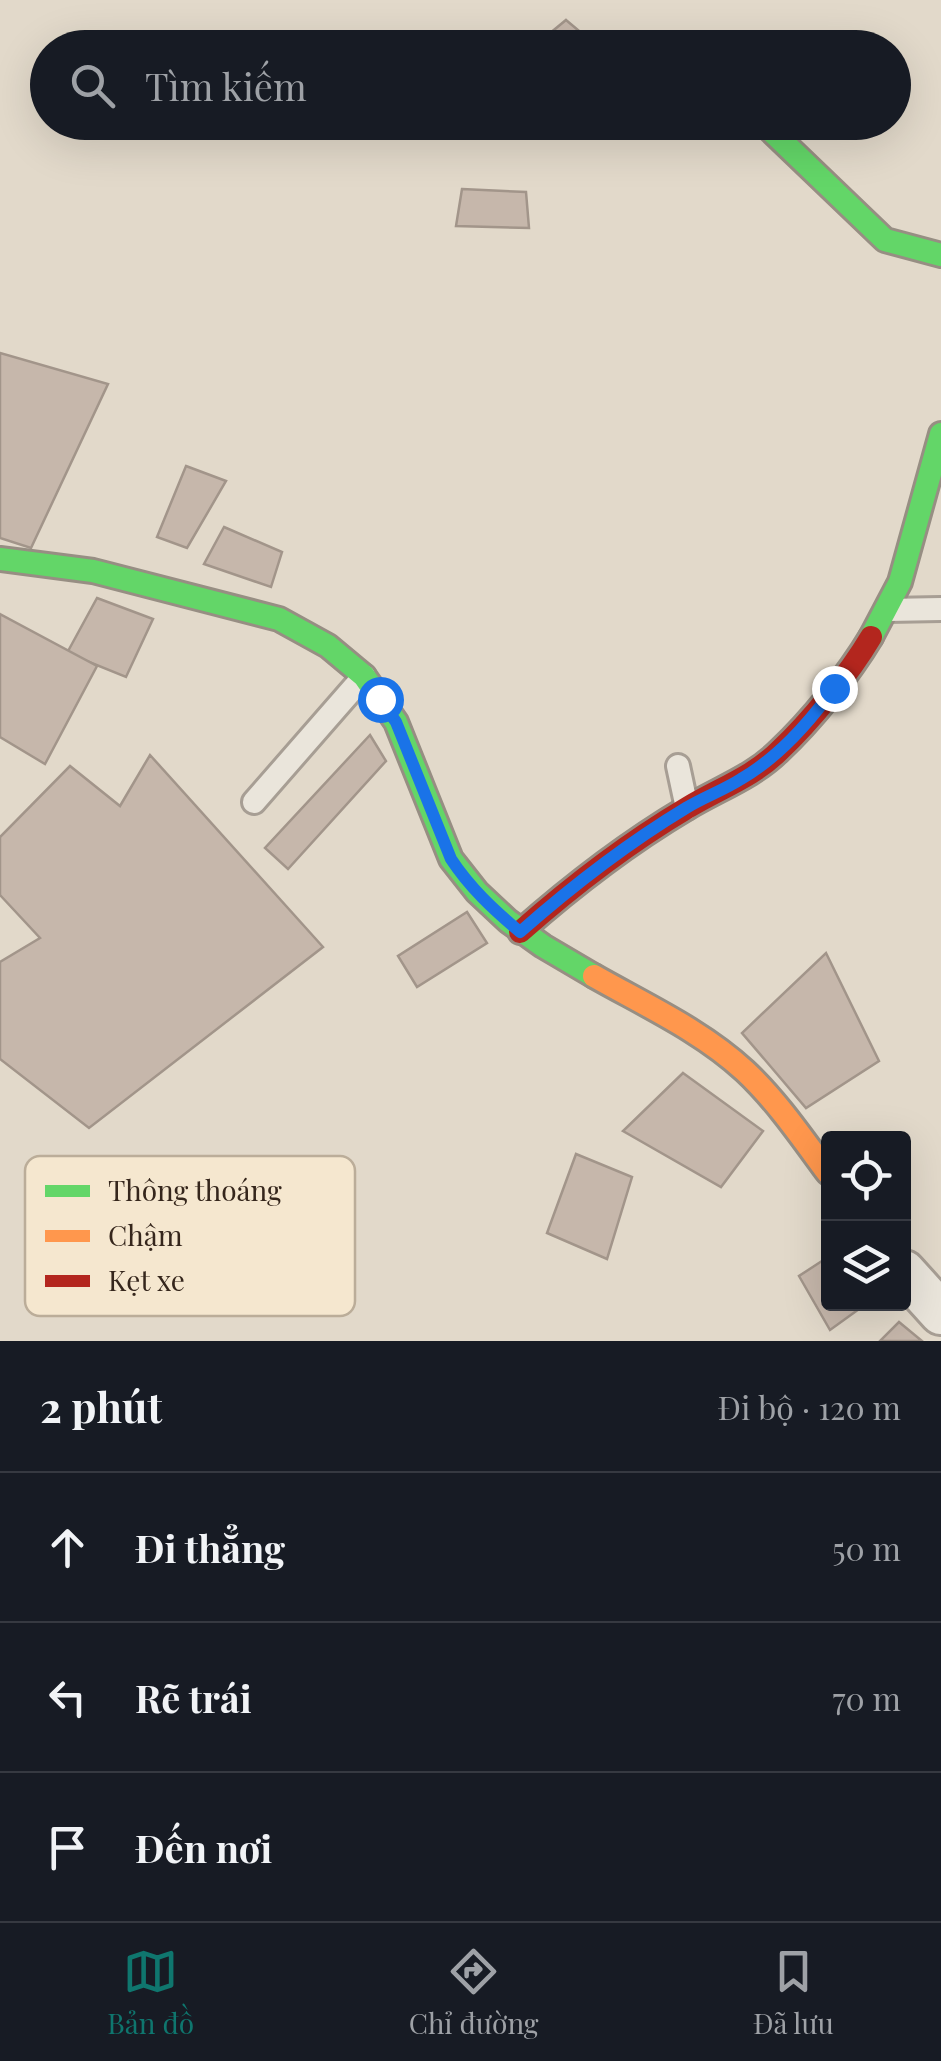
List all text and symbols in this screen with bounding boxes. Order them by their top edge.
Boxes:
search box [30,30,911,140]
icon: search [65,58,120,113]
text: Tìm kiếm [145,60,307,111]
route end [812,666,858,712]
route start [358,677,404,723]
map controls [821,1131,911,1311]
button: locate [821,1131,911,1221]
legend [25,1156,355,1316]
text: Thông thoáng [108,1171,282,1208]
text: Chậm [108,1216,183,1253]
button: layers [821,1221,911,1311]
text: Kẹt xe [108,1261,185,1298]
text: 2 phút [40,1378,162,1434]
text: Đi bộ · 120 m [718,1385,901,1428]
icon: ahead [40,1520,95,1575]
text: Đi thẳng [135,1522,285,1573]
text: 50 m [832,1526,901,1569]
icon: left [40,1670,95,1725]
text: Rẽ trái [135,1672,252,1723]
text: 70 m [832,1676,901,1719]
icon: arrive [40,1820,95,1875]
text: Đến nơi [135,1822,272,1873]
tab: Bản đồ [107,1944,194,2041]
tab: Chỉ đường [409,1944,539,2041]
tab: Đã lưu [753,1944,834,2041]

